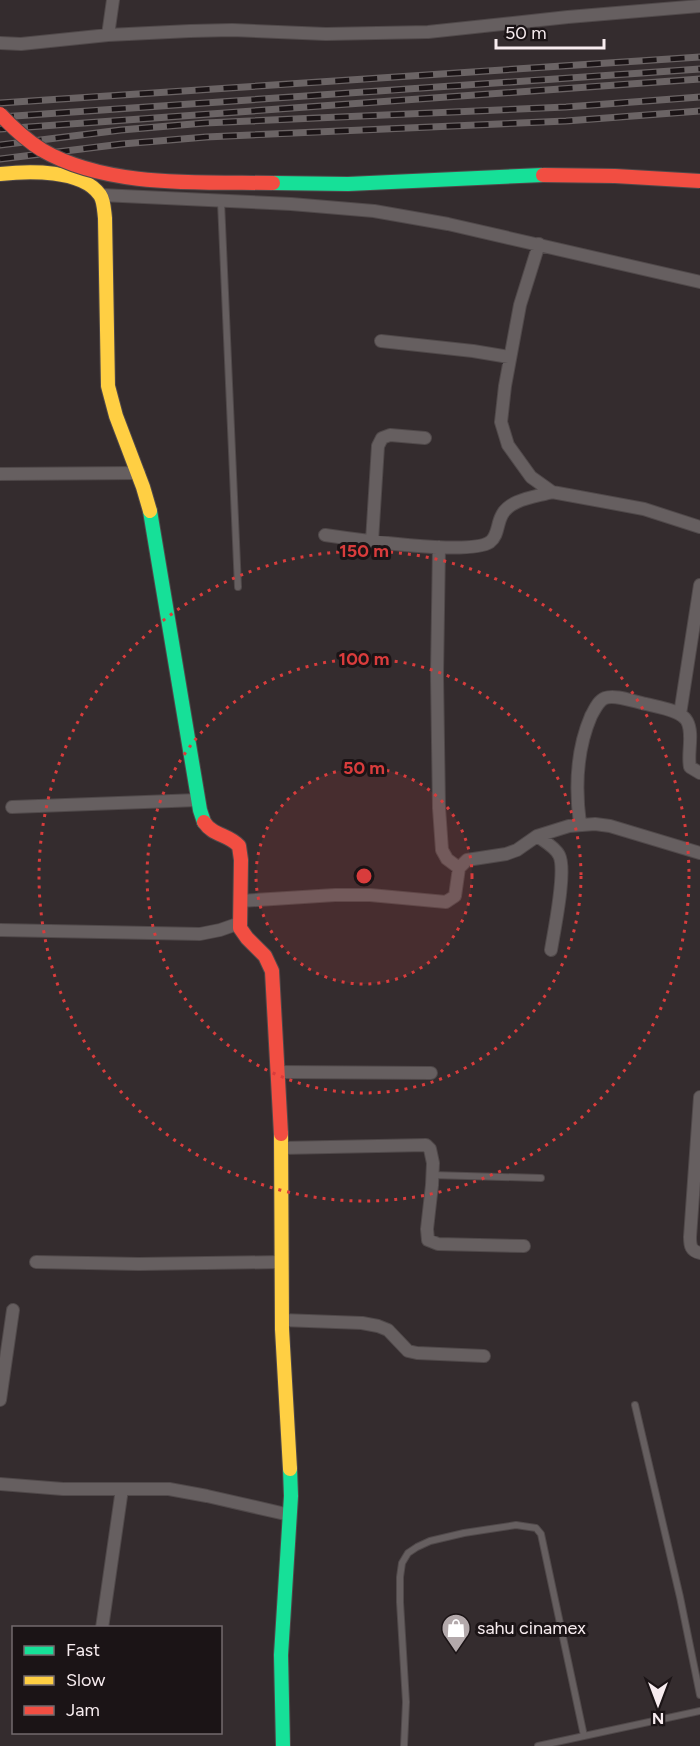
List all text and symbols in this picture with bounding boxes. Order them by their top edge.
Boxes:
scale bar [496,12,604,50]
text: 50 m [505,22,547,44]
text: 150 m [339,540,389,562]
text: 100 m [339,648,389,670]
text: 50 m [343,757,385,779]
centre of rings [354,866,374,886]
shop icon: sahu cinamex [440,1612,472,1654]
place label: sahu cinamex [477,1617,586,1639]
legend [12,1626,222,1734]
text: Fast [66,1639,100,1661]
text: Slow [66,1669,105,1691]
north arrow [628,1674,688,1734]
text: Jam [66,1699,100,1721]
text: N [652,1709,664,1728]

